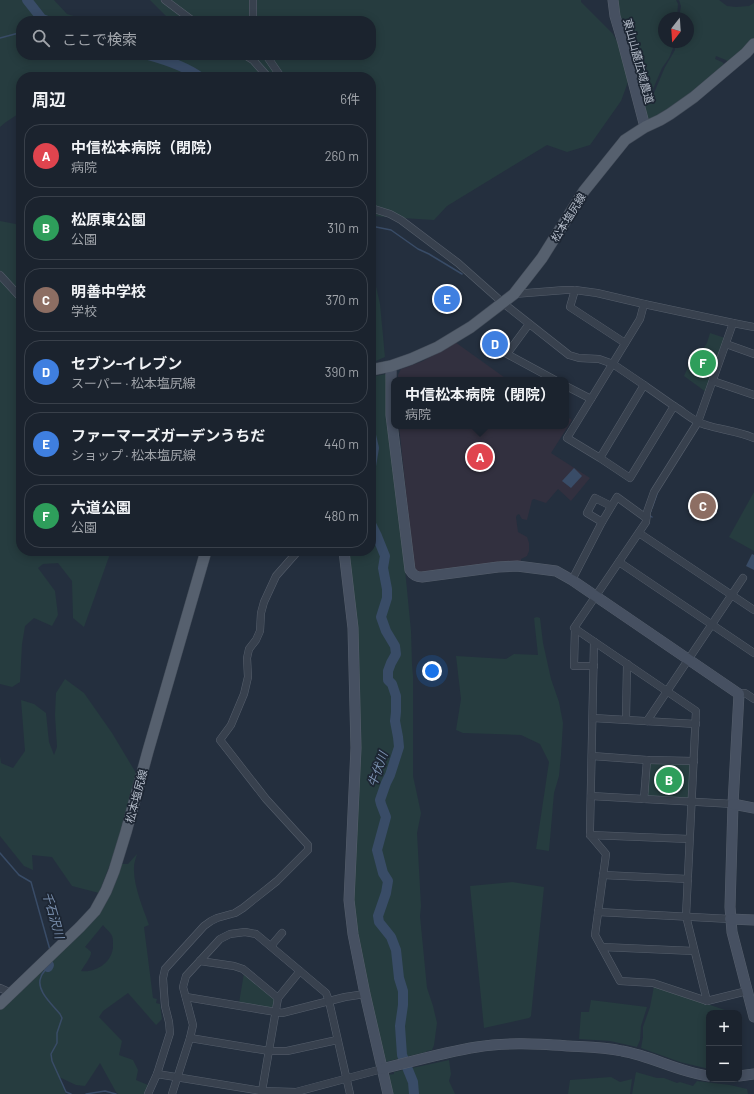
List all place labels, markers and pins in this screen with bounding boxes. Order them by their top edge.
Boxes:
pin: E [434,284,460,314]
pin: D [482,329,508,359]
pin: F [690,348,716,378]
pin: A [467,442,493,472]
pin: C [690,491,716,521]
pin: B [656,765,682,795]

